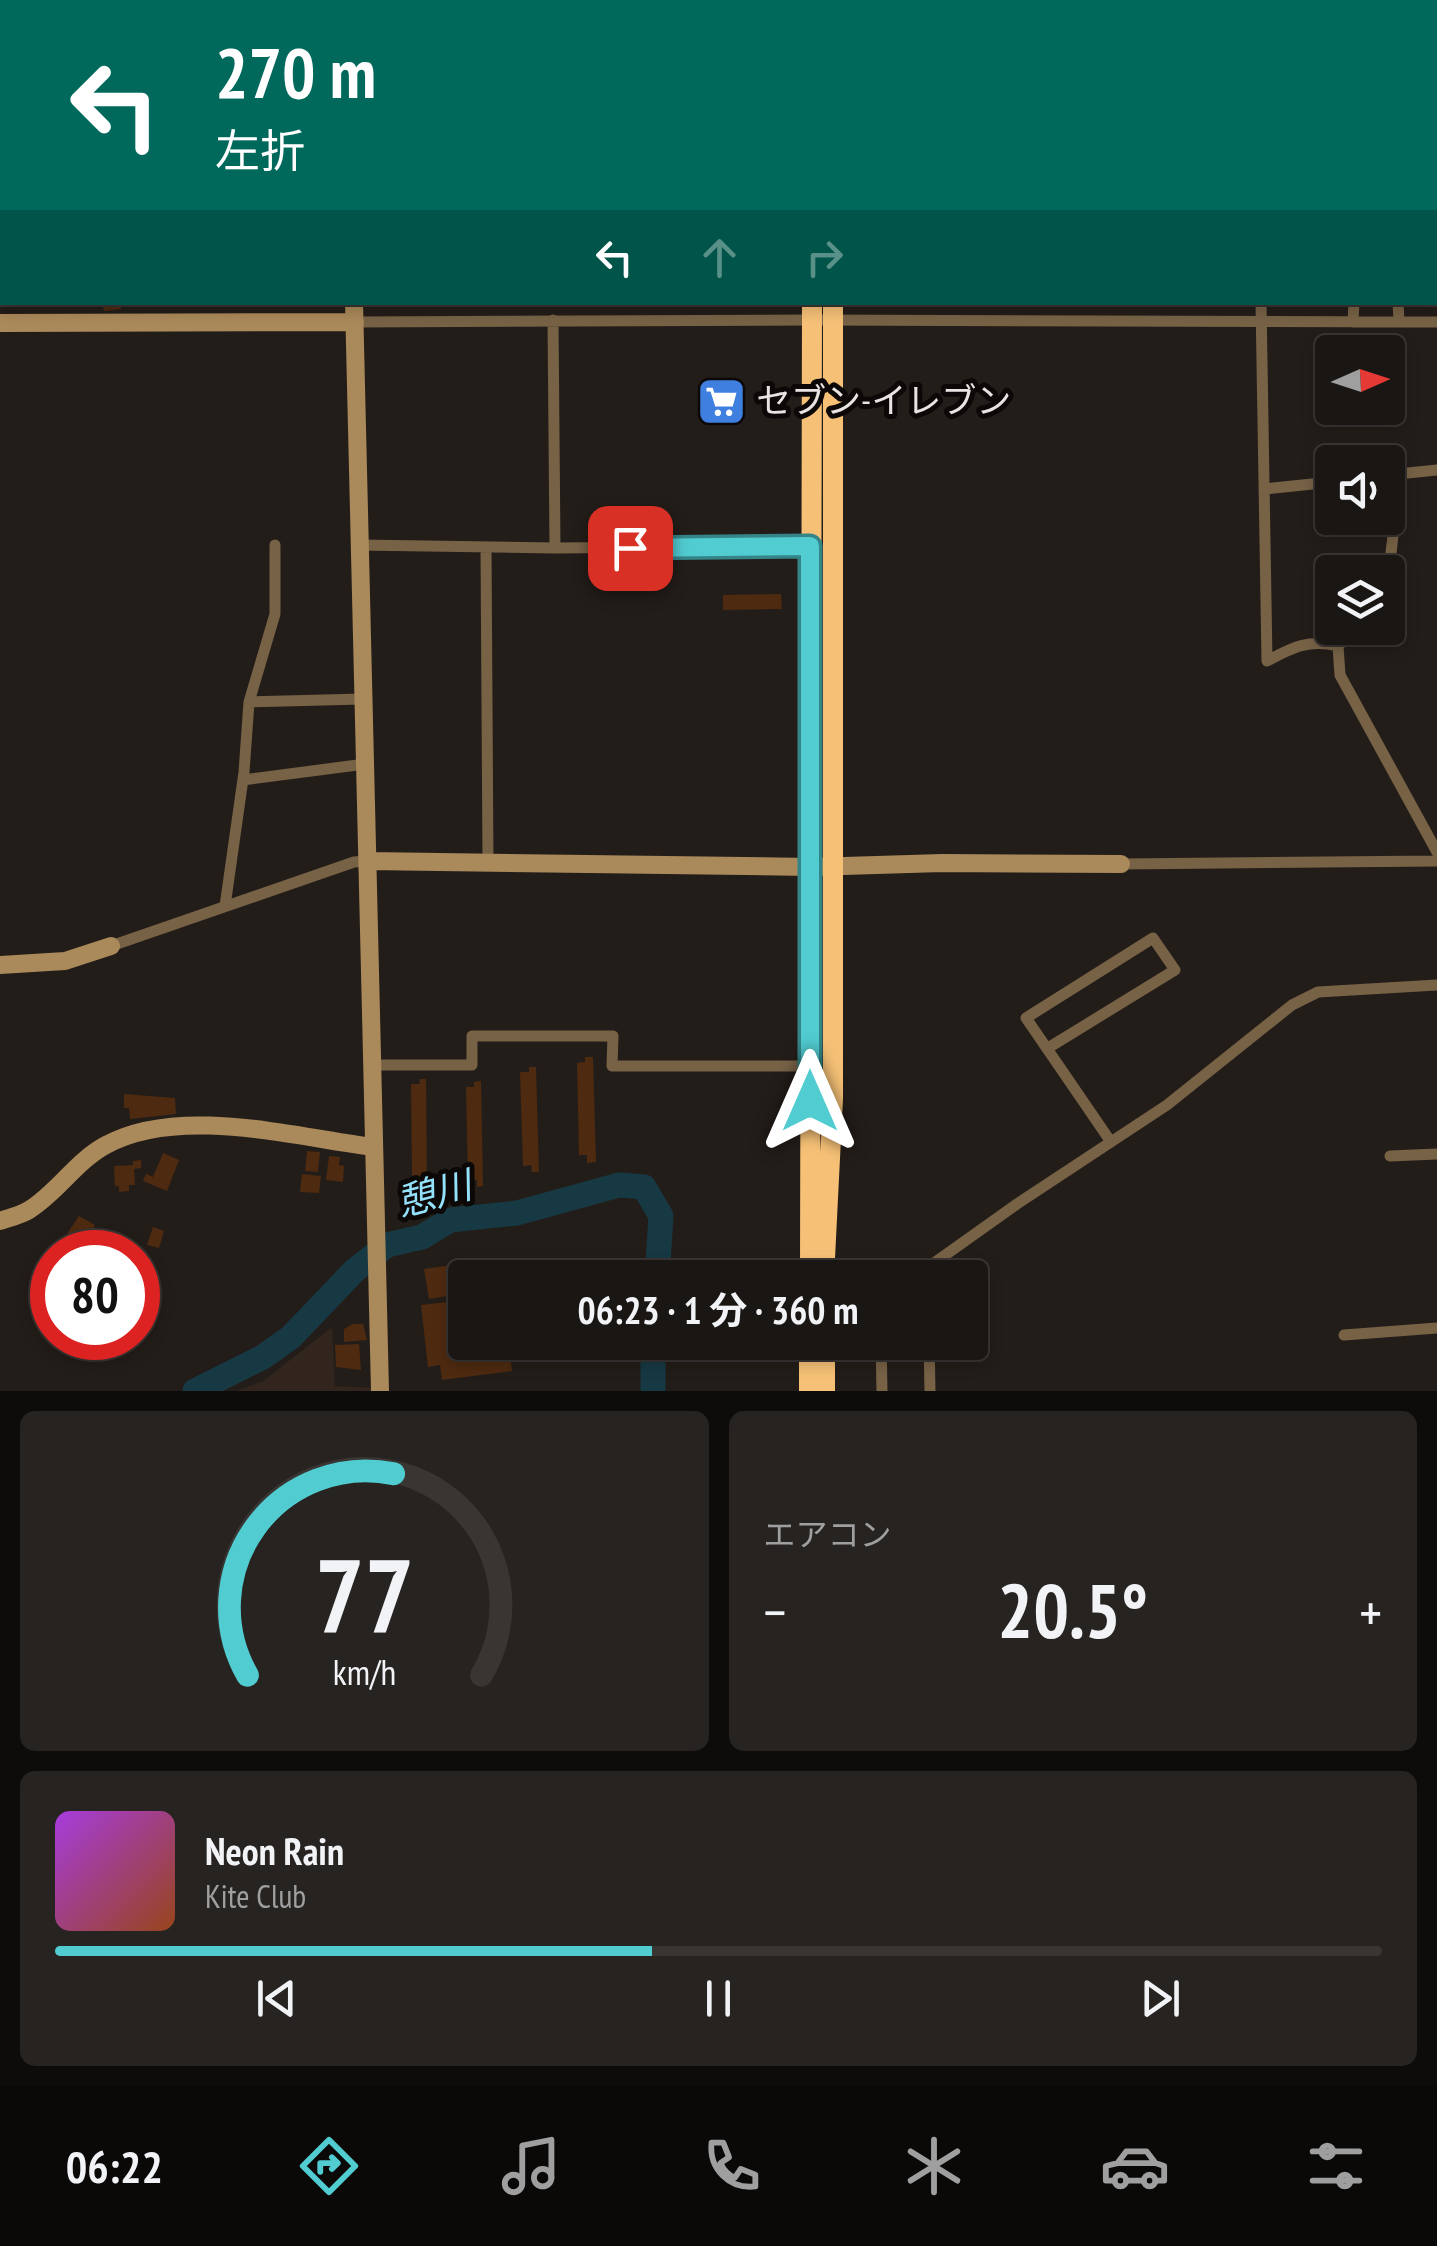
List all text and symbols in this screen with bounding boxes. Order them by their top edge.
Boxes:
text: 270 m [215,27,376,117]
icon: left [50,40,180,170]
text: 左折 [215,121,305,179]
icon: left [587,230,642,285]
icon: ahead [692,230,747,285]
icon: right [797,230,852,285]
north arrow [1315,335,1405,425]
map controls [1315,335,1405,645]
supermarket icon: セブン-イレブン [695,375,747,427]
place label: セブン-イレブン [756,377,1011,423]
button: sound [1315,445,1405,535]
pin [588,506,673,591]
icon: arrive [603,521,658,576]
button: layers [1315,555,1405,645]
position arrow [758,1049,862,1153]
water label: 憩川 [391,1158,481,1226]
speed limit sign: 80 [30,1230,160,1360]
text: 06:23 · 1 分 · 360 m [578,1285,858,1334]
text: エアコン [764,1513,892,1555]
text: 77 [315,1527,414,1662]
text: 20.5° [997,1562,1148,1659]
text: − [764,1576,786,1647]
text: + [1359,1576,1382,1647]
text: km/h [333,1649,396,1695]
text: Neon Rain [205,1826,344,1875]
text: Kite Club [205,1875,306,1917]
icon: previous [249,1971,304,2026]
icon: pause [691,1971,746,2026]
icon: next [1133,1971,1188,2026]
icon: directions [294,2131,364,2201]
icon: music [496,2131,566,2201]
icon: phone [697,2131,767,2201]
icon: climate [899,2131,969,2201]
icon: car [1100,2131,1170,2201]
icon: filters [1301,2131,1371,2201]
text: 06:22 [66,2137,163,2195]

